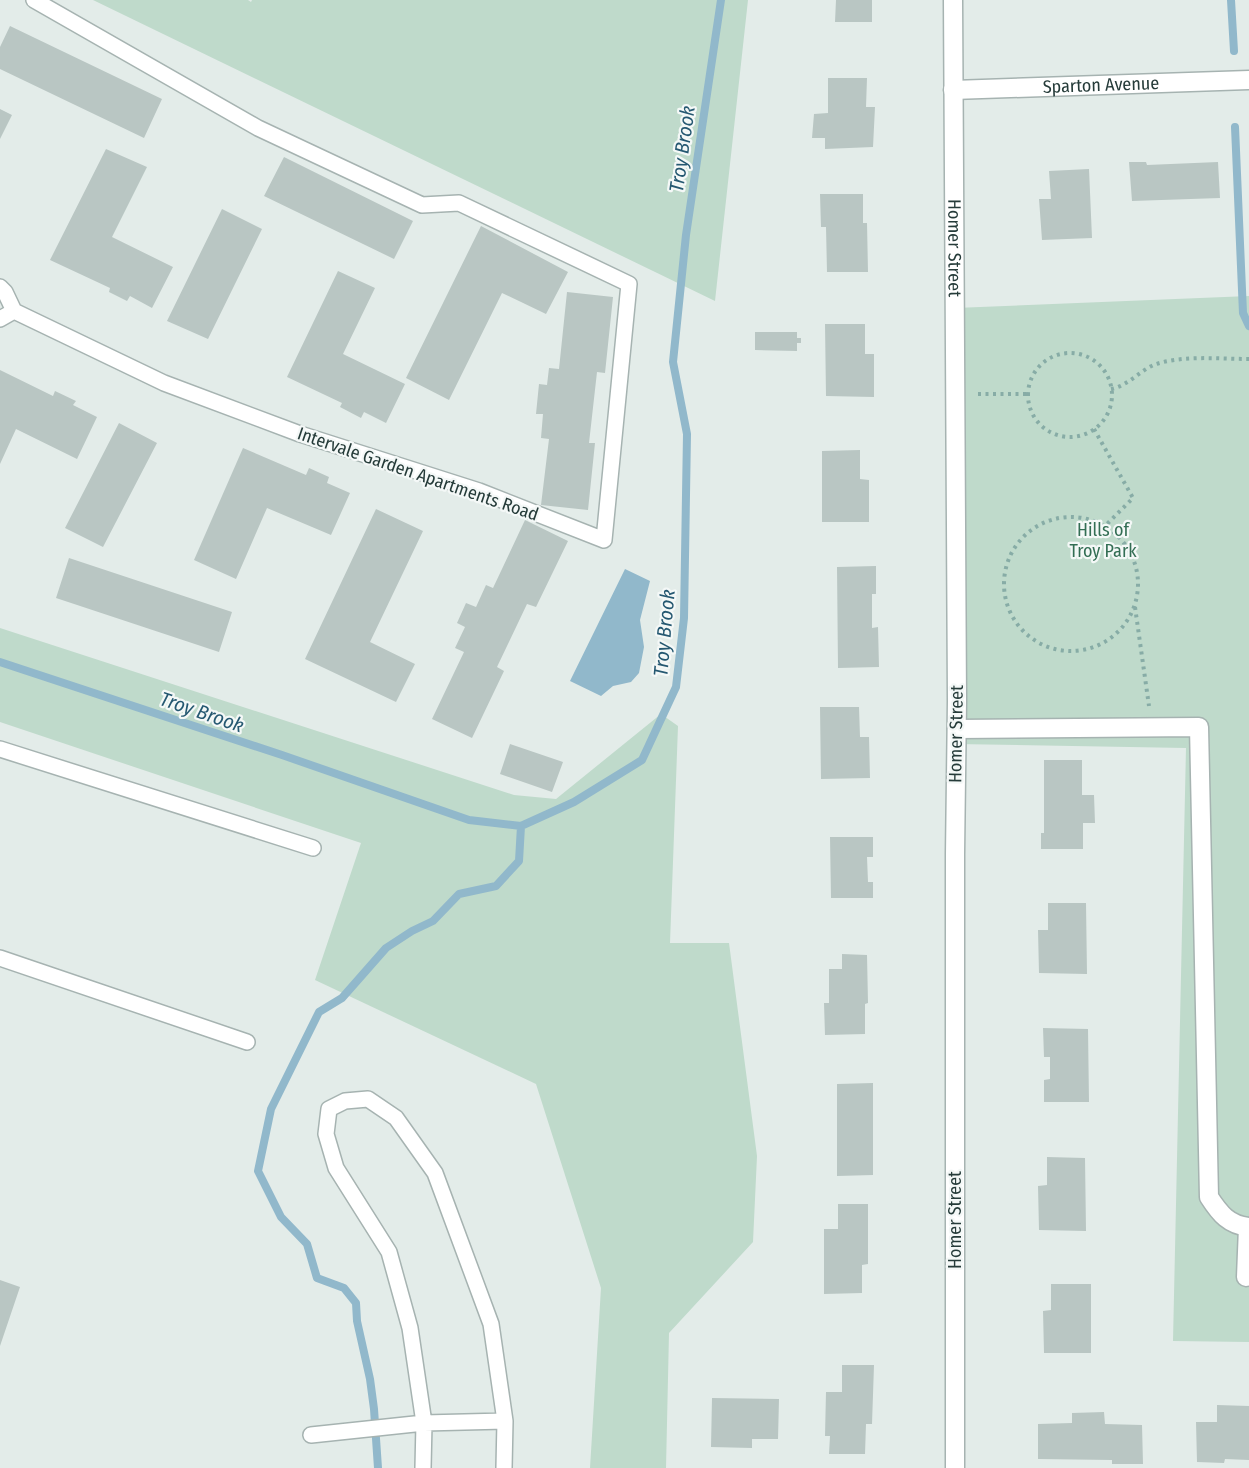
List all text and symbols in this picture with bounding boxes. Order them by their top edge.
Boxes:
street label: Sparton Avenue [1042,72,1160,98]
water label: Troy Brook [664,104,700,194]
street label: Homer Street [943,199,966,297]
street label: Intervale Garden Apartments Road [295,422,541,526]
park label: Hills of Troy Park [1069,519,1137,562]
water label: Troy Brook [648,588,680,677]
street label: Homer Street [944,685,968,783]
water label: Troy Brook [157,686,247,738]
street label: Homer Street [944,1171,966,1269]

